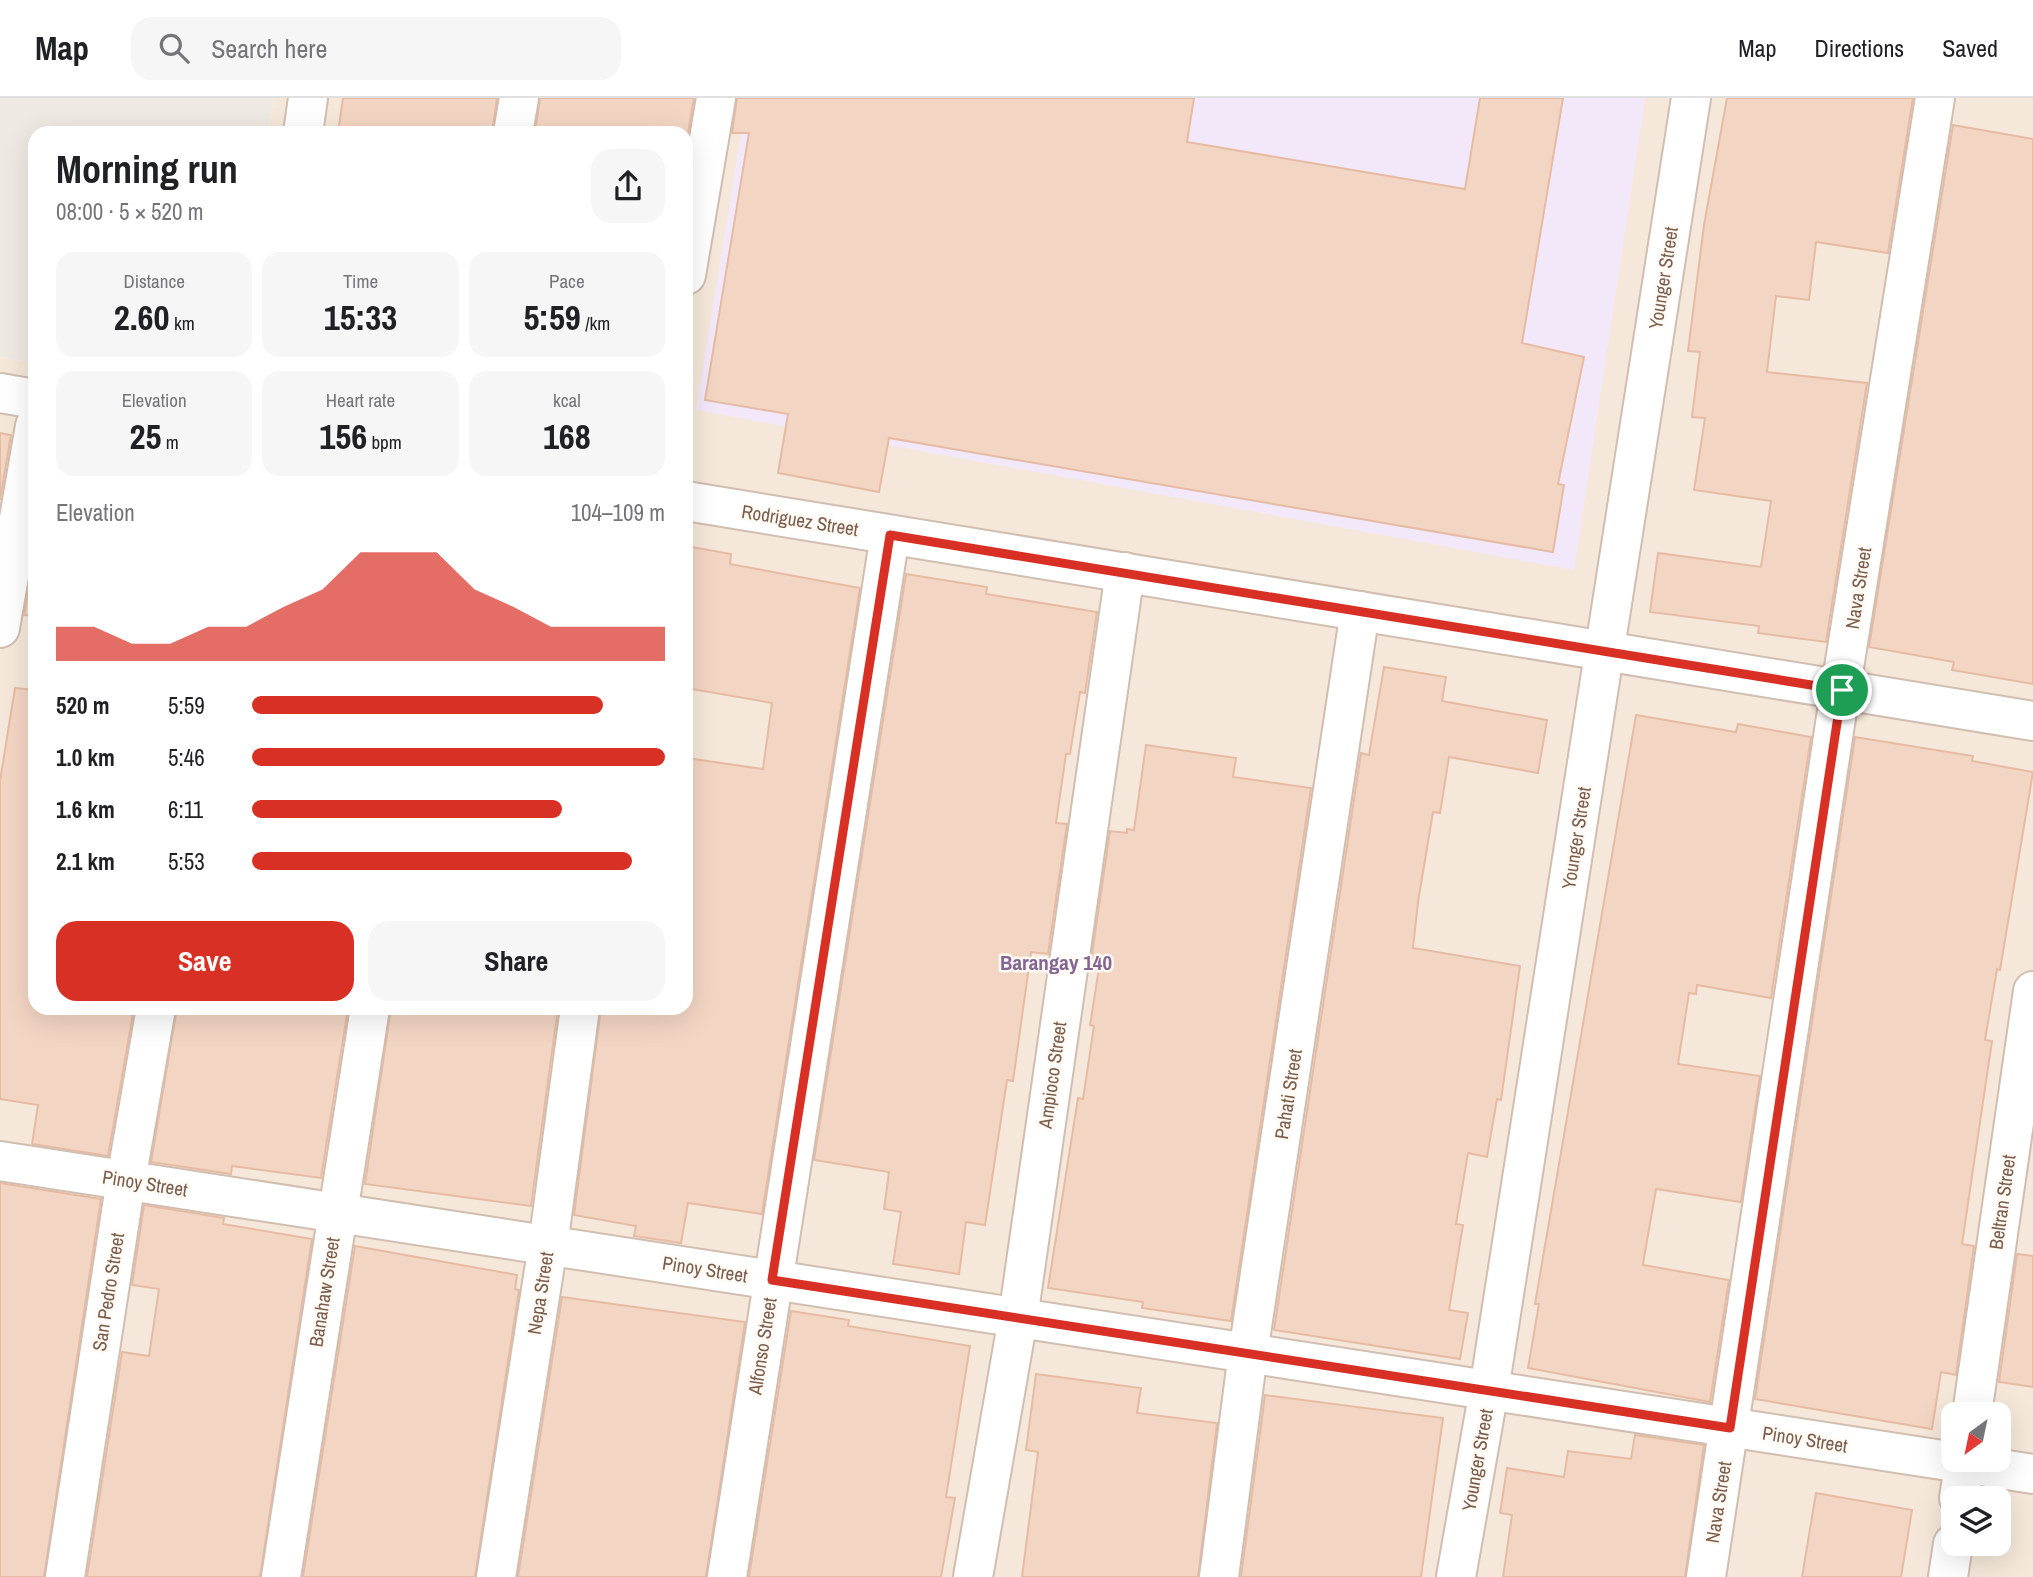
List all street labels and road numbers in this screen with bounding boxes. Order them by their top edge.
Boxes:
street label: Younger Street [1642,224,1684,331]
street label: Rodriguez Street [740,498,861,542]
street label: Nava Street [1839,545,1877,631]
street label: Younger Street [1555,784,1597,891]
street label: Ampioco Street [1032,1019,1072,1131]
street label: Pahati Street [1268,1046,1308,1141]
street label: Beltran Street [1982,1152,2022,1251]
street label: Pinoy Street [101,1163,190,1203]
street label: San Pedro Street [86,1230,130,1353]
street label: Banahaw Street [302,1235,346,1349]
street label: Nepa Street [521,1249,559,1336]
street label: Pinoy Street [661,1249,750,1289]
street label: Alfonso Street [741,1295,783,1397]
street label: Younger Street [1455,1406,1499,1513]
street label: Pinoy Street [1761,1419,1850,1459]
street label: Nava Street [1699,1459,1737,1545]

